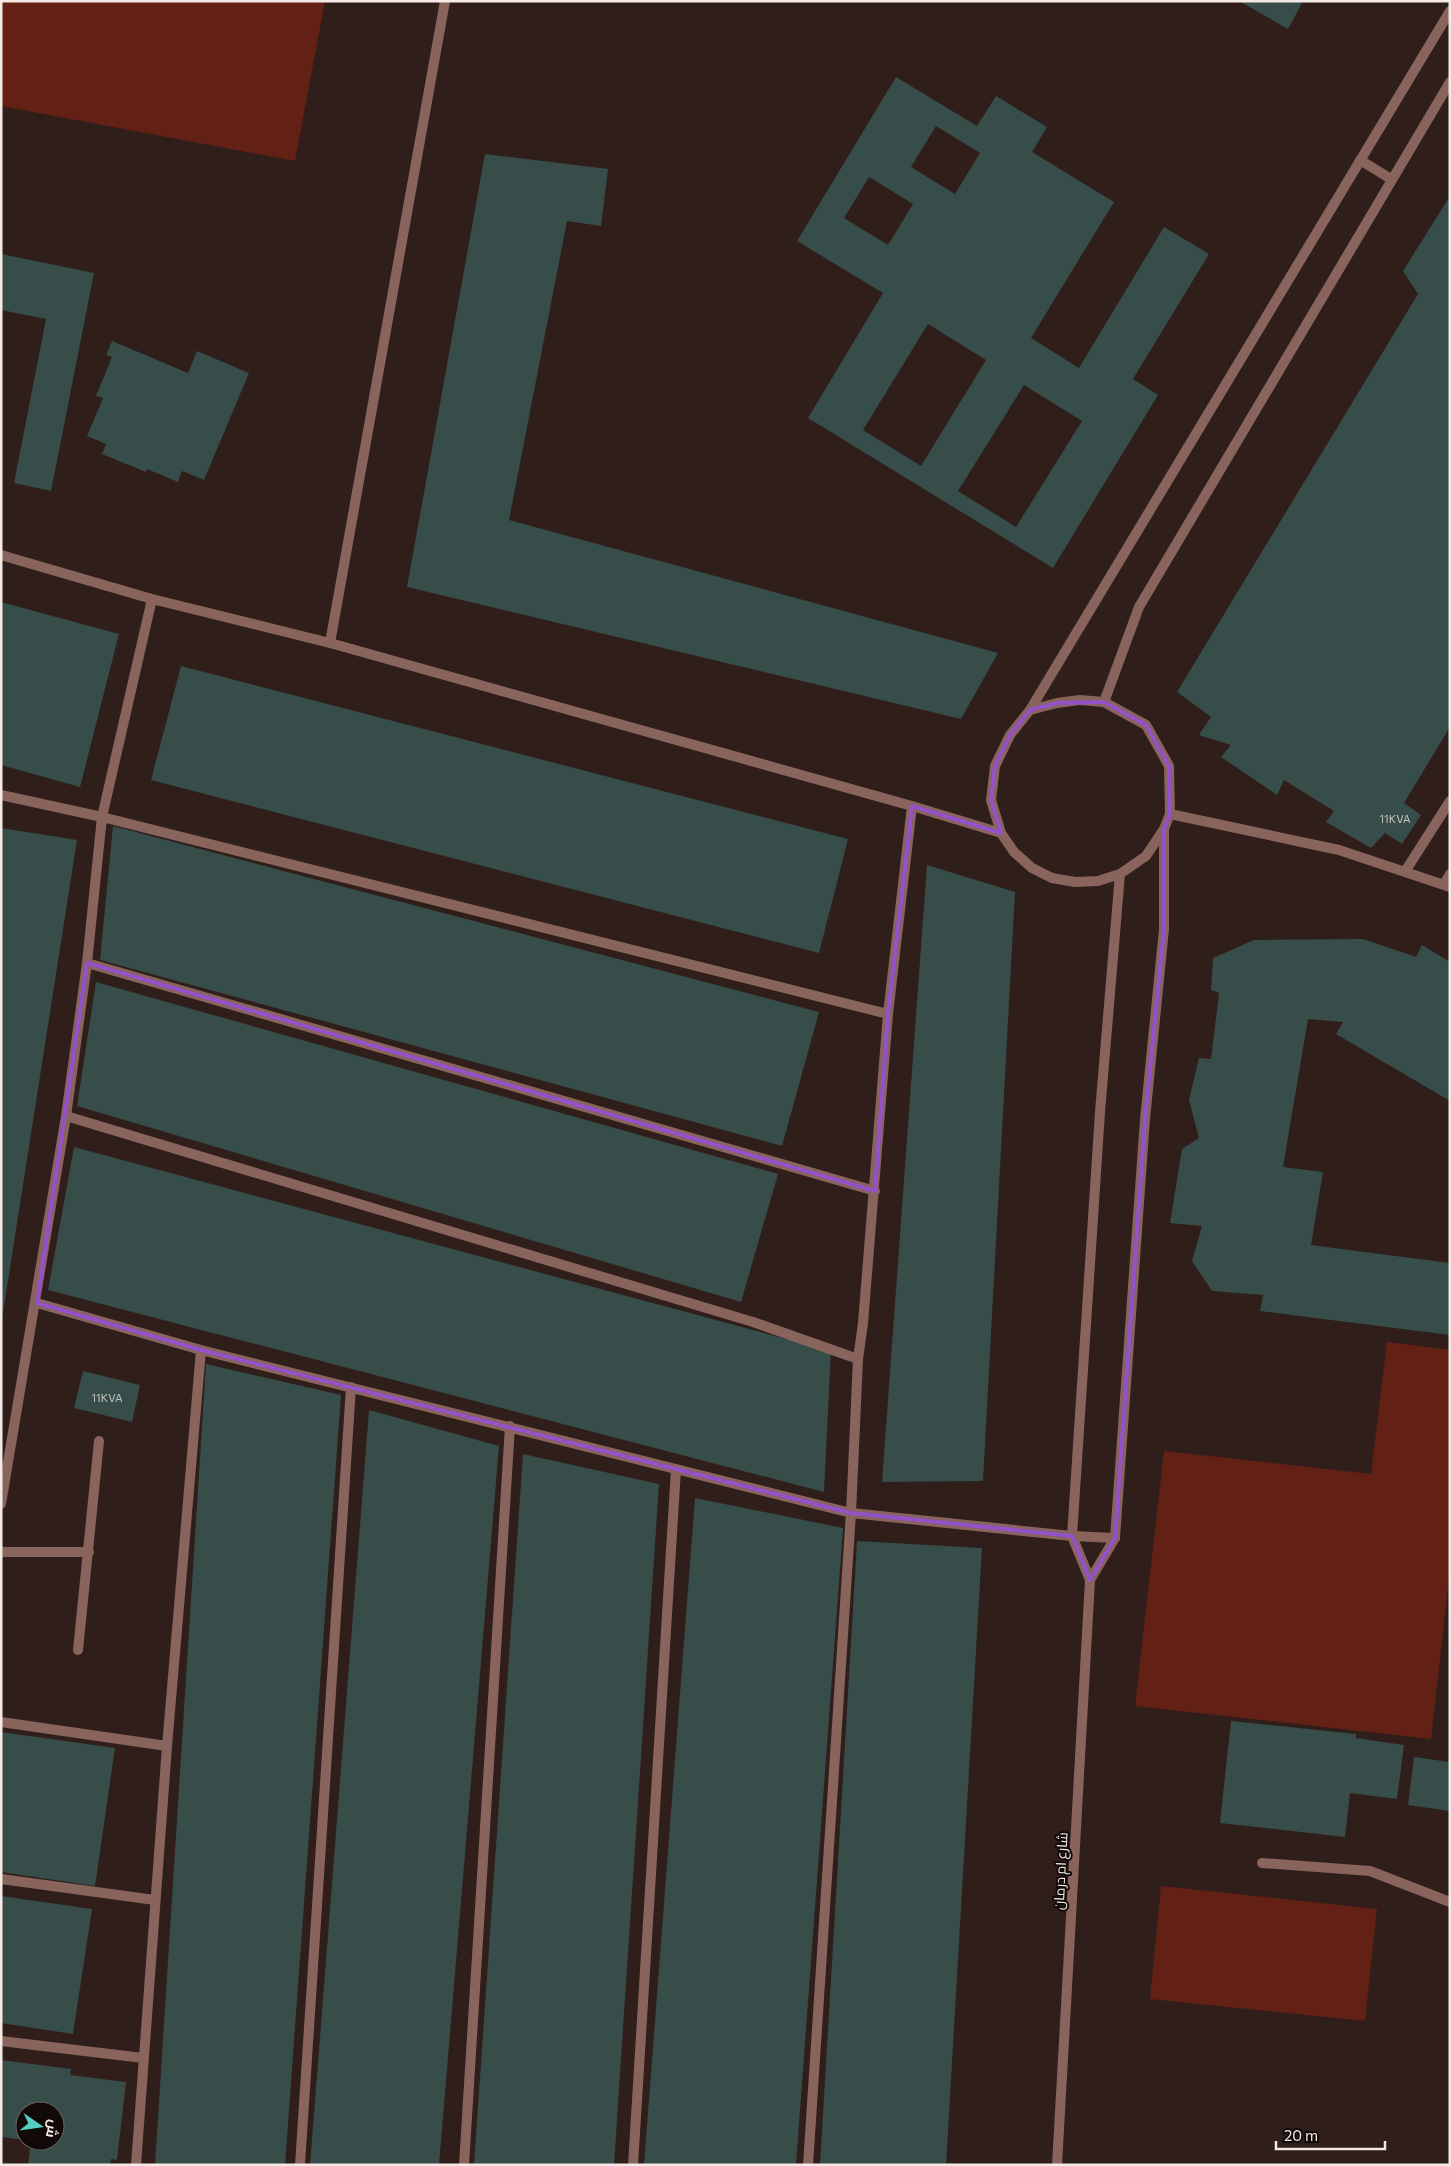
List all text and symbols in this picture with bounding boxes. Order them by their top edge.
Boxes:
house number: 11KVA [1379,812,1411,825]
house number: 11KVA [91,1391,123,1404]
street label: شارع ام درمان [1049,1832,1073,1910]
north arrow [15,2101,65,2151]
text: ش [42,2118,63,2140]
scale bar [1276,2118,1385,2150]
text: 20 m [1284,2126,1318,2144]

